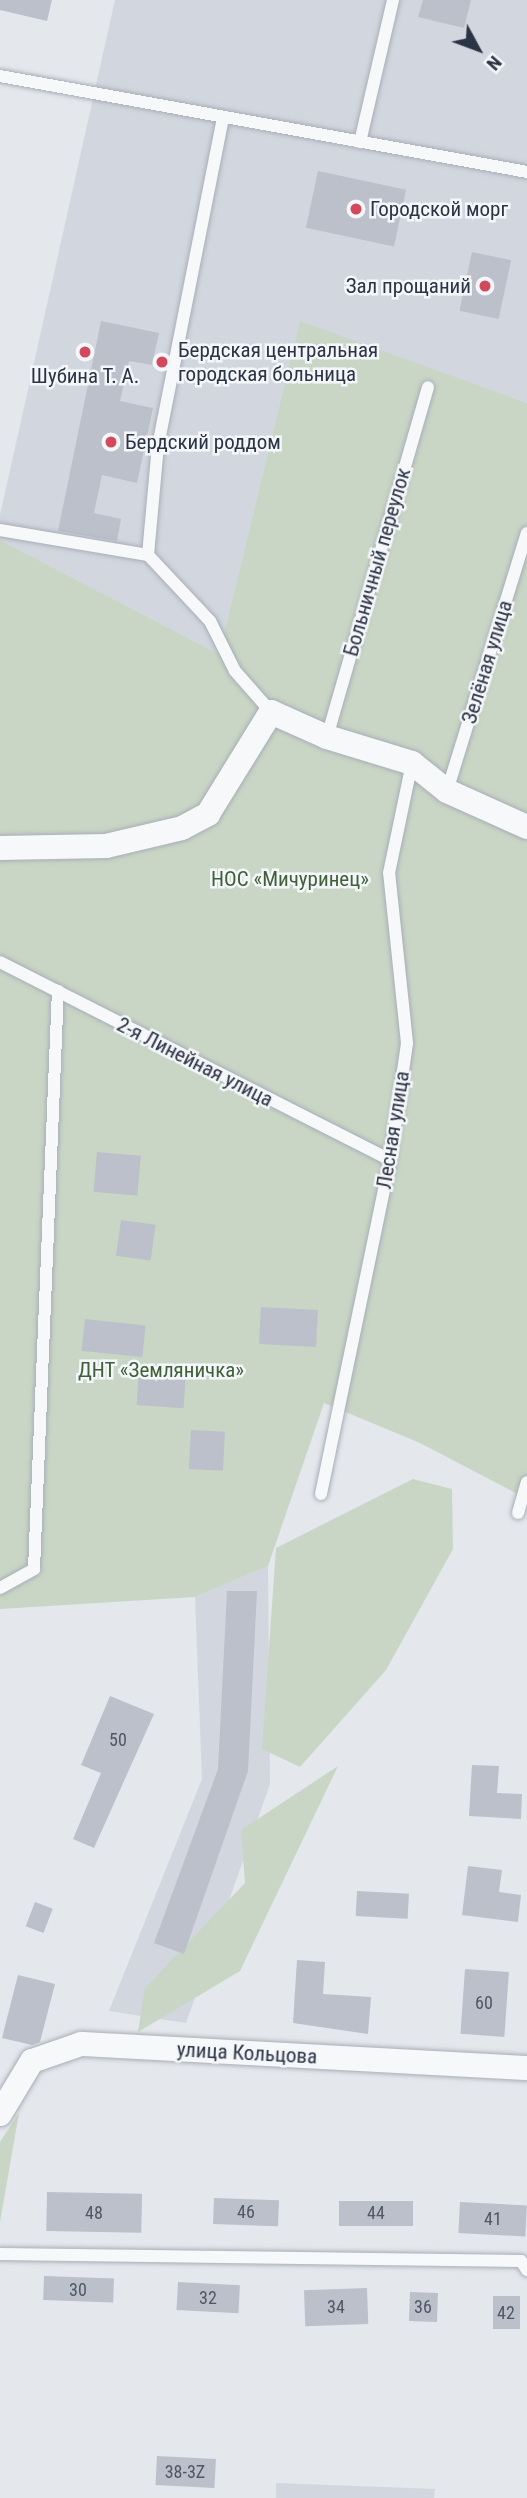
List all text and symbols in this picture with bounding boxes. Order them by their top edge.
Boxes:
north arrow [443,14,513,84]
text: N [482,51,507,75]
place label: Городской морг [370,196,508,222]
marker: Городской морг [348,201,364,217]
place label: Зал прощаний [346,273,471,299]
marker: Зал прощаний [477,278,493,294]
place label: Бердская центральная городская больница [178,337,378,387]
marker: Шубина Т. А. [77,344,93,360]
marker: Бердская центральная городская больница [152,352,172,372]
place label: Шубина Т. А. [31,363,139,389]
place label: Бердский роддом [125,429,281,455]
marker: Бердский роддом [103,434,119,450]
street label: Больничный переулок [338,465,416,659]
street label: Зелёная улица [456,597,518,727]
park label: НОС «Мичуринец» [211,866,369,892]
street label: 2-я Линейная улица [113,1012,277,1112]
street label: Лесная улица [371,1069,415,1191]
park label: ДНТ «Земляничка» [78,1357,244,1383]
house number: 50 [109,1729,127,1751]
house number: 60 [475,1992,493,2014]
street label: улица Кольцова [176,2037,318,2069]
house number: 46 [237,2201,255,2223]
house number: 48 [85,2202,103,2224]
house number: 44 [367,2202,385,2224]
house number: 41 [484,2208,502,2230]
house number: 30 [69,2279,87,2301]
house number: 32 [199,2287,217,2309]
house number: 34 [327,2296,345,2318]
house number: 36 [414,2296,432,2318]
house number: 42 [497,2302,515,2324]
house number: 38-3Z [165,2461,205,2483]

